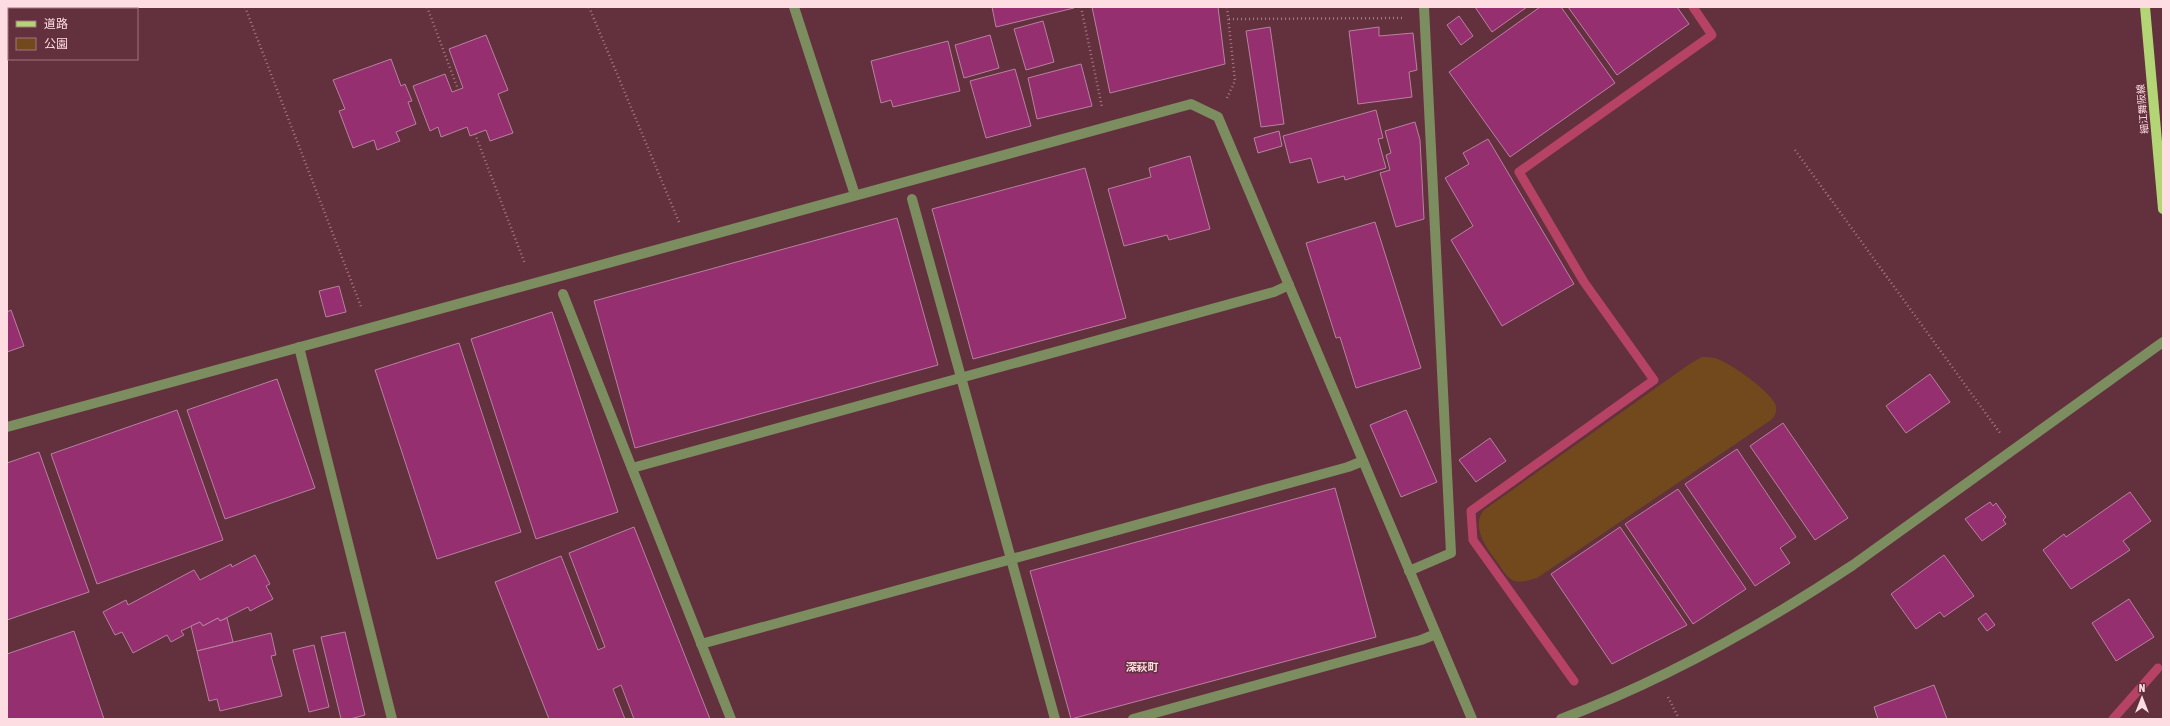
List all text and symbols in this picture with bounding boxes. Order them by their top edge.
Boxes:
legend [8,8,138,60]
text: 道路 [44,17,68,31]
text: 公園 [44,37,68,51]
street label: 細江舞阪線 [2135,84,2150,134]
district label: 深萩町 [1126,661,1159,673]
north arrow [2122,678,2162,718]
text: N [2139,682,2145,694]

